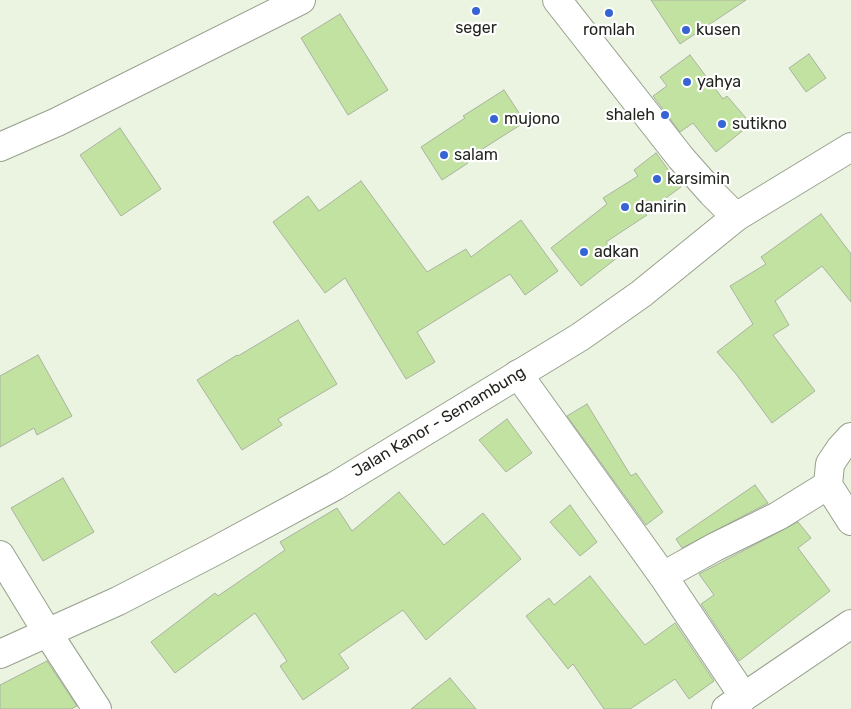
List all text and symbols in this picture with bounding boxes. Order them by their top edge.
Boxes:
marker: seger [470,5,482,17]
marker: romlah [603,7,615,19]
place label: seger [455,18,497,38]
place label: romlah [583,20,635,40]
place label: kusen [696,20,741,40]
marker: kusen [680,24,692,36]
place label: yahya [697,72,741,92]
marker: yahya [681,76,693,88]
place label: shaleh [606,105,655,125]
place label: mujono [504,109,560,129]
marker: shaleh [659,109,671,121]
marker: mujono [488,113,500,125]
place label: sutikno [732,114,787,134]
marker: sutikno [716,118,728,130]
place label: salam [454,145,498,165]
marker: salam [438,149,450,161]
place label: karsimin [667,169,730,189]
marker: karsimin [651,173,663,185]
place label: danirin [635,197,687,217]
marker: danirin [619,201,631,213]
place label: adkan [594,242,639,262]
marker: adkan [578,246,590,258]
street label: Jalan Kanor - Semambung [349,363,529,481]

